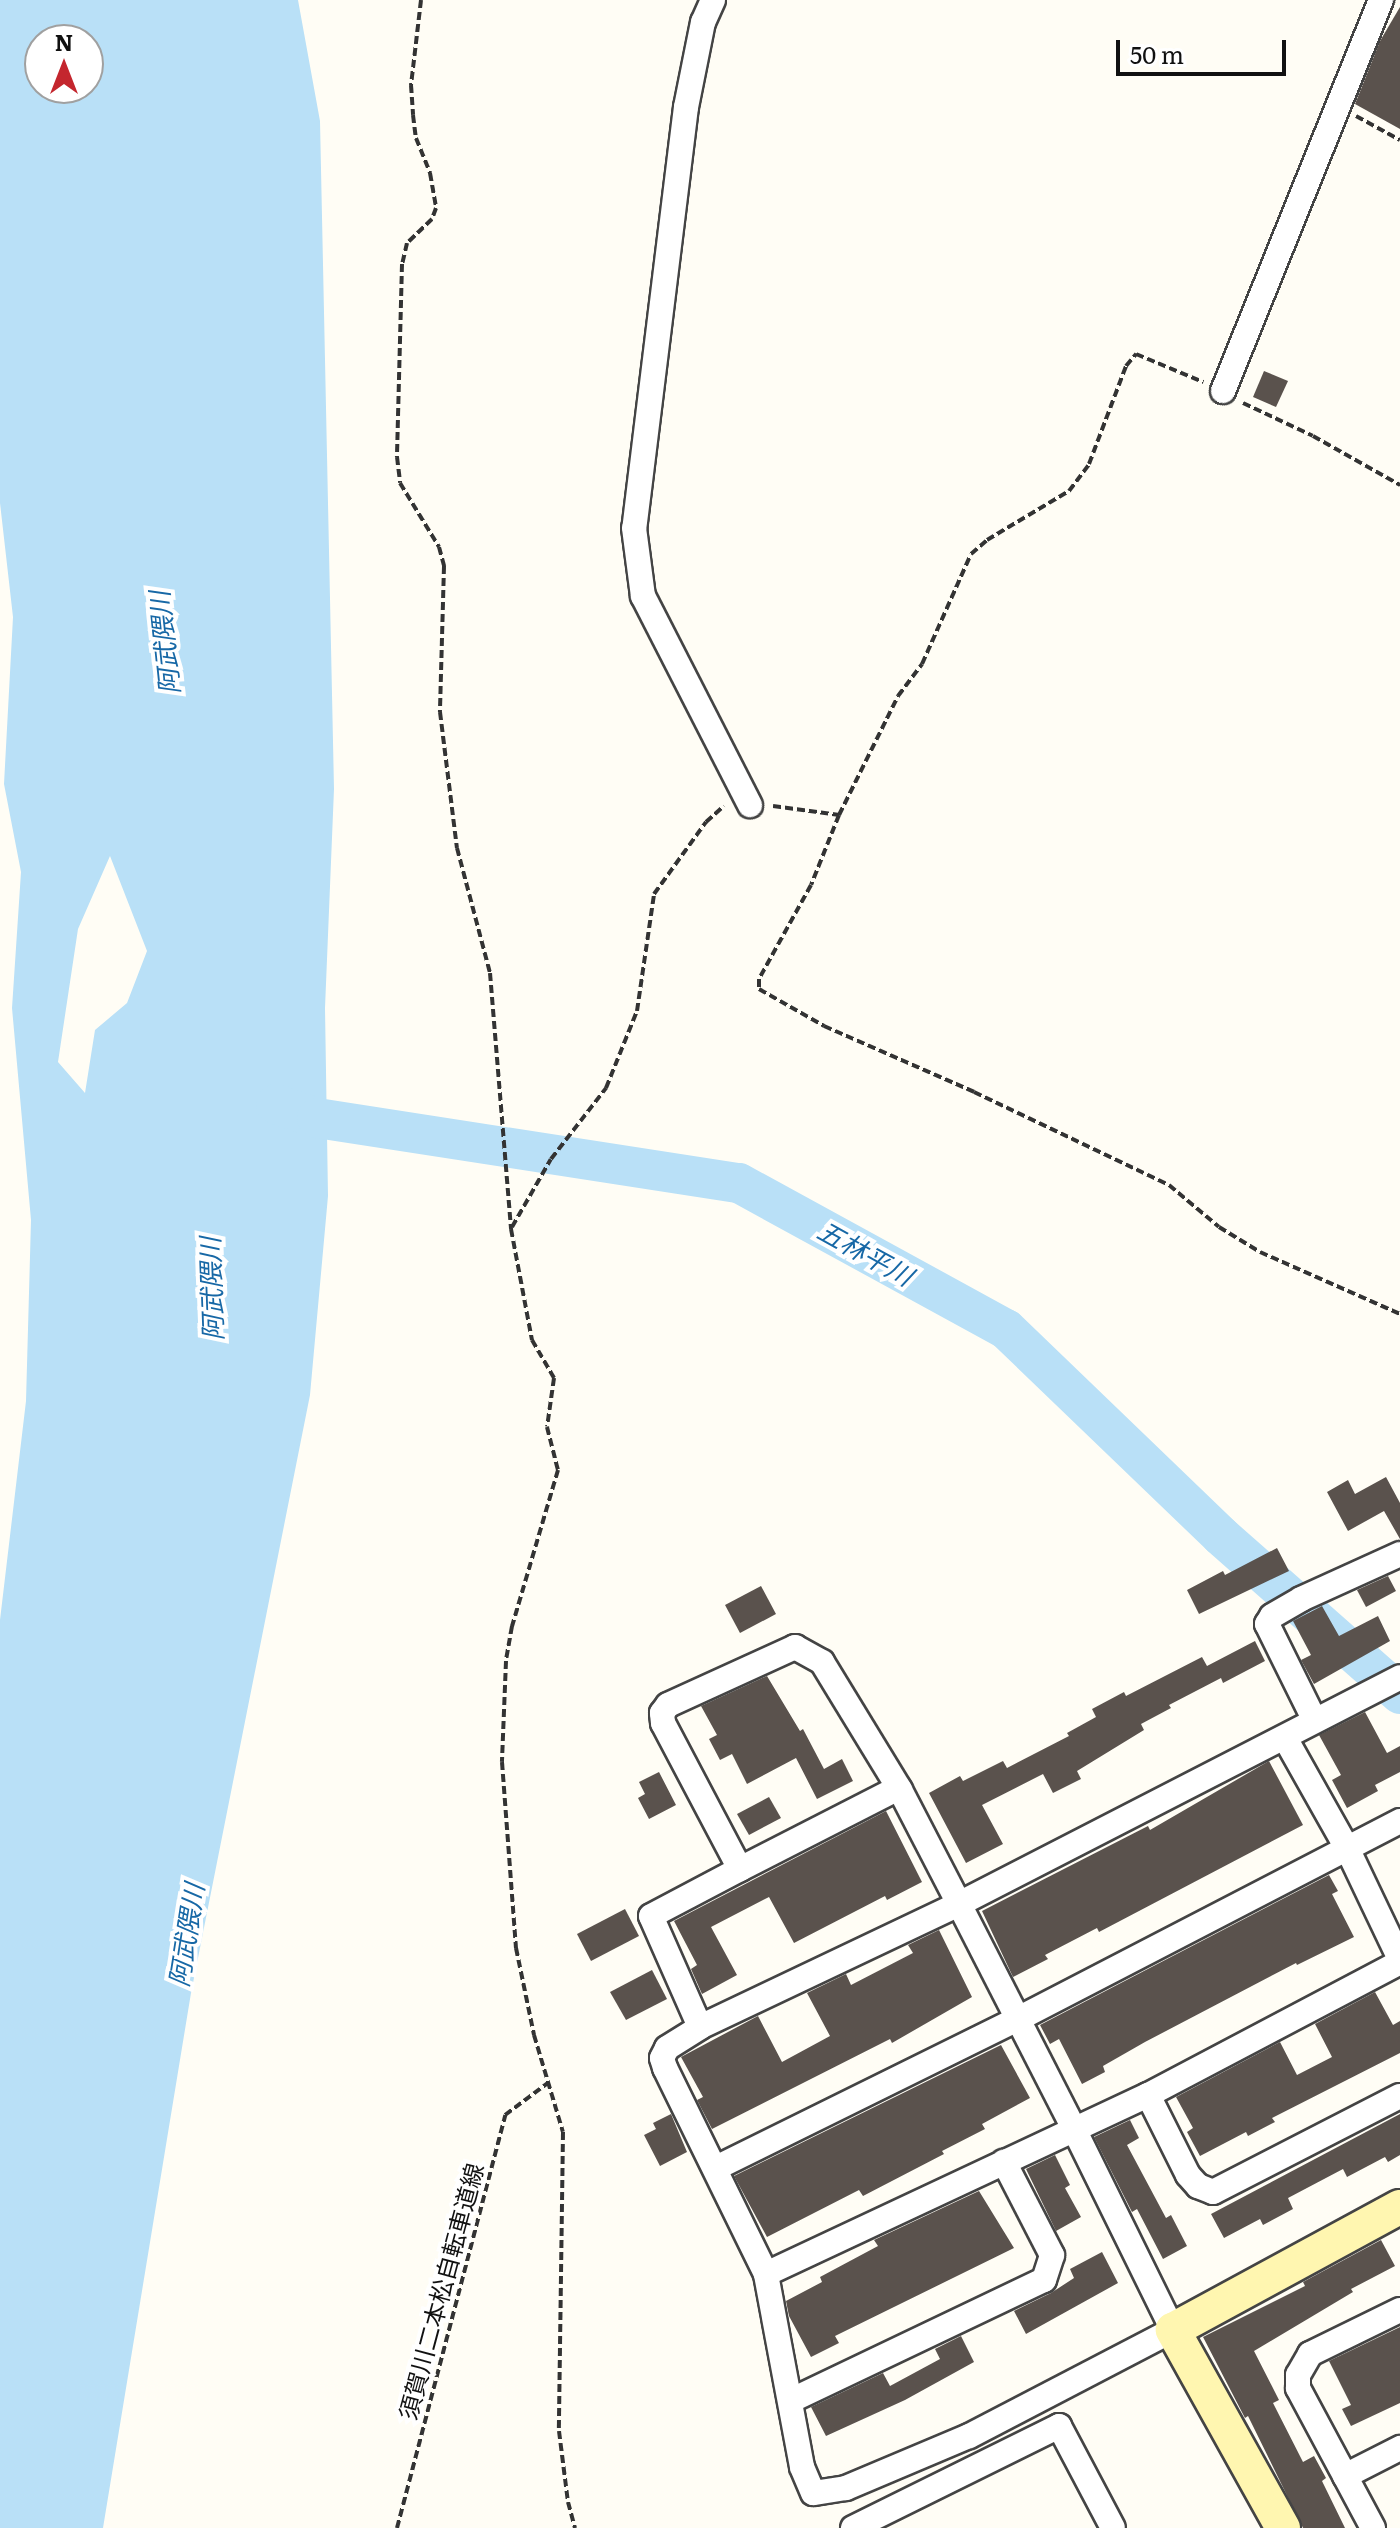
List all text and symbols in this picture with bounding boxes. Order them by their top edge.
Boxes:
north arrow [24,24,104,104]
scale bar [1120,24,1290,74]
text: N [55,25,73,58]
text: 50 m [1130,36,1184,71]
water label: 阿武隈川 [142,590,184,696]
water label: 五林平川 [813,1213,919,1291]
water label: 阿武隈川 [193,1236,227,1342]
water label: 阿武隈川 [161,1881,209,1989]
street label: 須賀川二本松自転車道線 [392,2160,488,2422]

